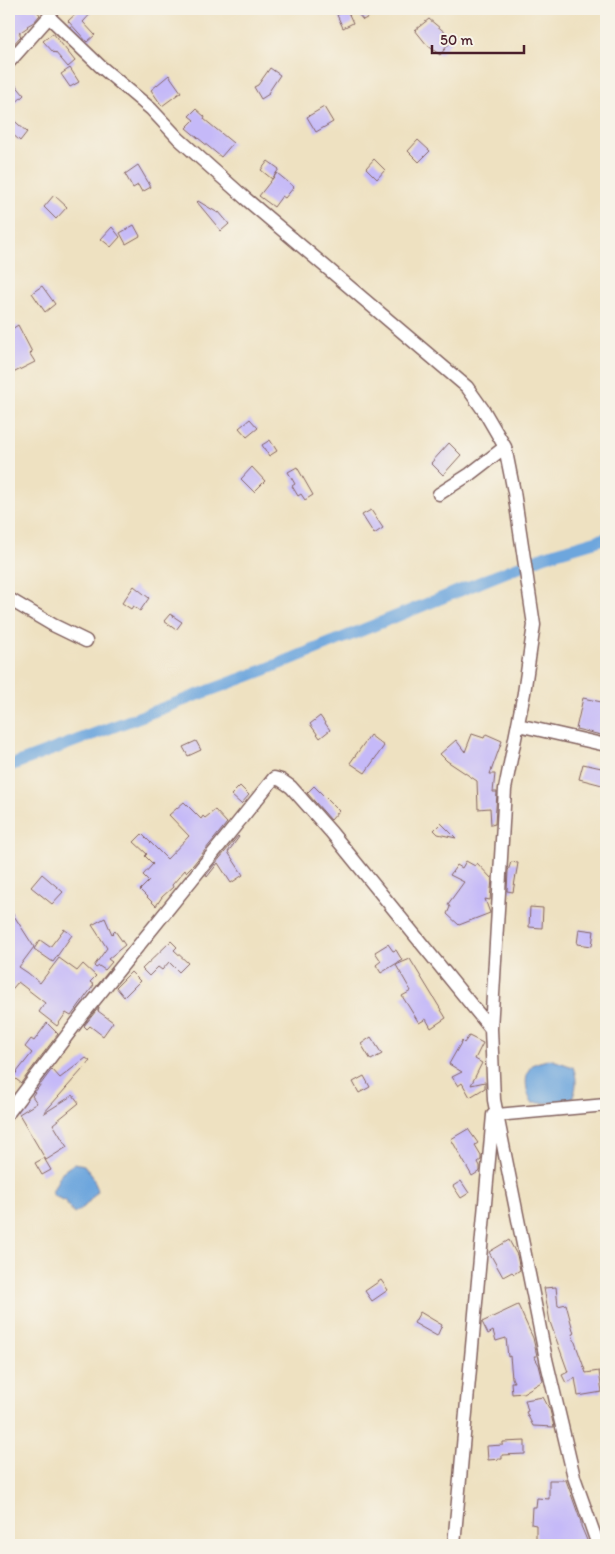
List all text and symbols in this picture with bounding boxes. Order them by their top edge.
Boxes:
scale bar [432,22,525,54]
text: 50 m [440,31,473,49]

